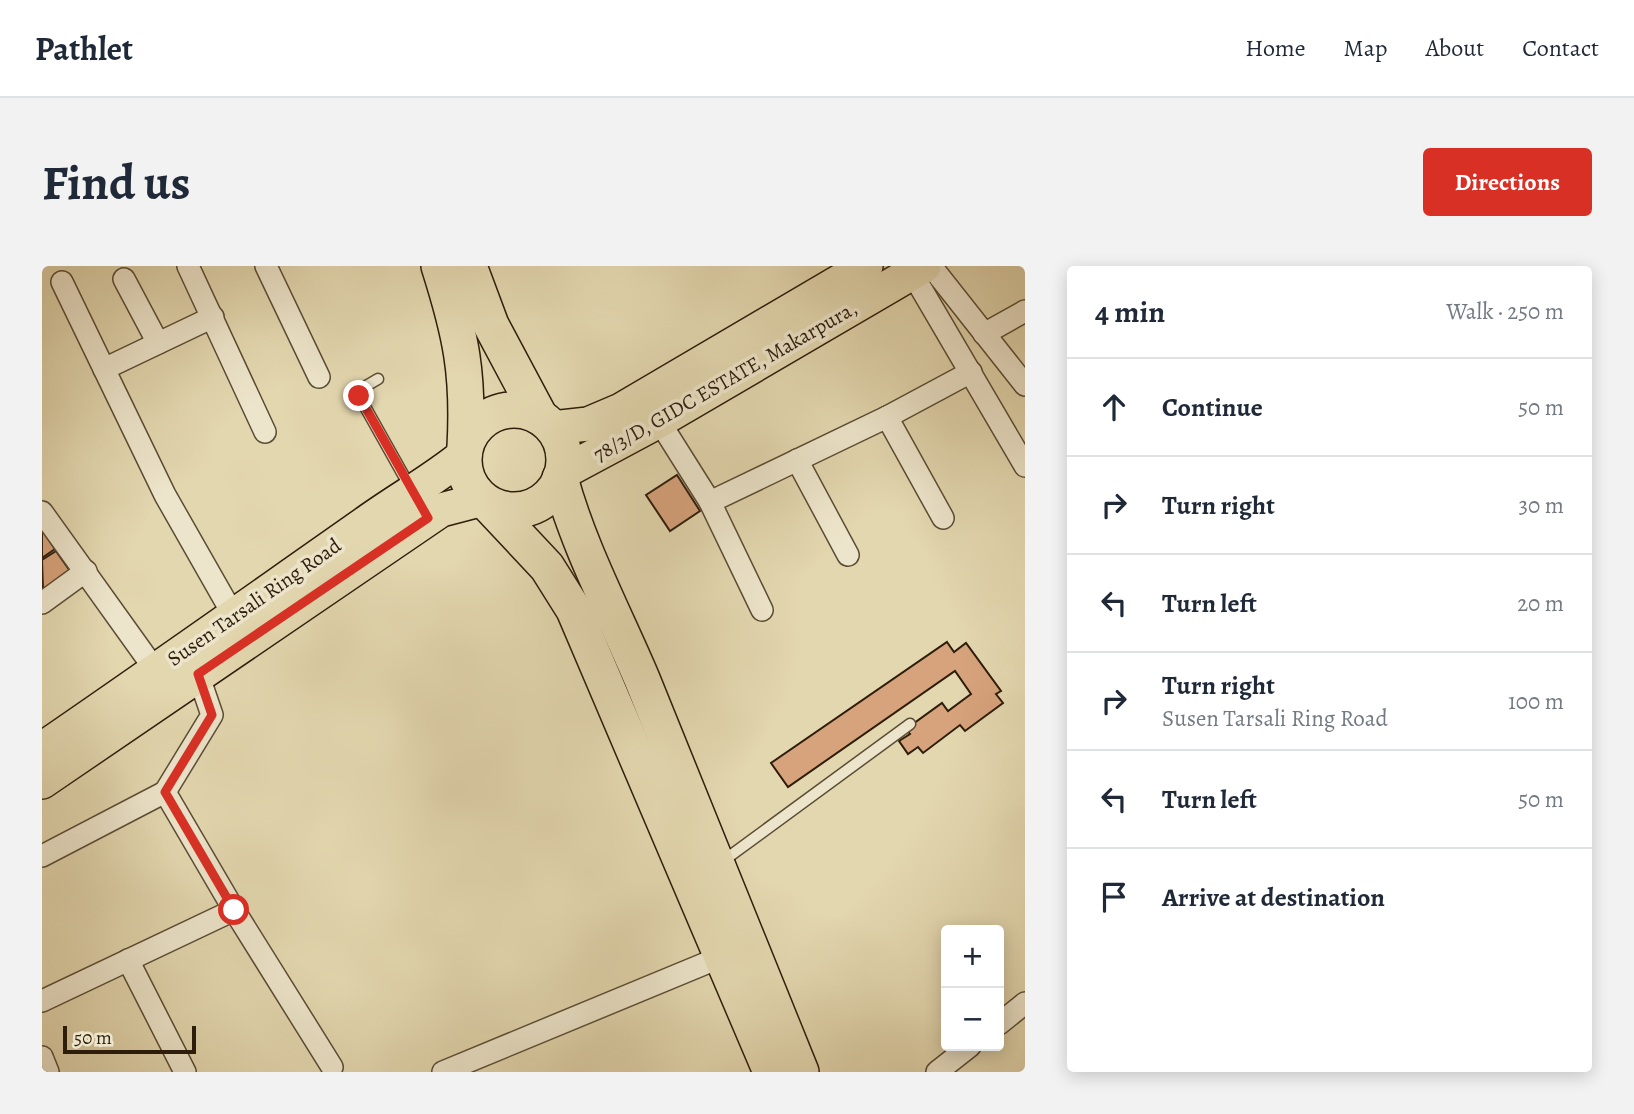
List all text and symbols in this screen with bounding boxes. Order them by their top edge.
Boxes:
text: Pathlet [35,26,133,71]
text: Home [1245,32,1306,64]
text: Map [1344,32,1388,64]
text: About [1426,32,1484,64]
text: Contact [1522,32,1599,64]
button: Directions [1423,148,1592,216]
text: Find us [42,149,190,216]
text: 4 min [1095,292,1165,332]
street label: 78/3/D, GIDC ESTATE, Makarpura, [588,294,862,468]
text: Walk · 250 m [1446,296,1564,327]
route end [343,380,374,411]
icon: ahead [1095,388,1133,426]
text: Continue [1162,390,1263,425]
text: 50 m [1518,392,1564,423]
icon: right [1095,486,1133,524]
text: Turn right [1162,488,1275,523]
text: 30 m [1518,490,1564,521]
street label: Susen Tarsali Ring Road [162,531,347,673]
icon: left [1095,584,1133,622]
text: Turn left [1162,586,1257,621]
text: 20 m [1517,588,1564,619]
text: Turn right [1162,668,1275,703]
icon: right [1095,682,1133,720]
text: 100 m [1508,686,1564,717]
text: Susen Tarsali Ring Road [1162,703,1388,734]
icon: left [1095,780,1133,818]
text: Turn left [1162,782,1257,817]
text: 50 m [1518,784,1564,815]
icon: arrive [1095,878,1133,916]
text: Arrive at destination [1162,880,1385,915]
route start [218,894,249,925]
map controls [941,925,1004,1051]
button: + [941,925,1004,988]
button: − [941,988,1004,1051]
scale bar [63,1023,196,1055]
text: 50 m [74,1025,112,1051]

